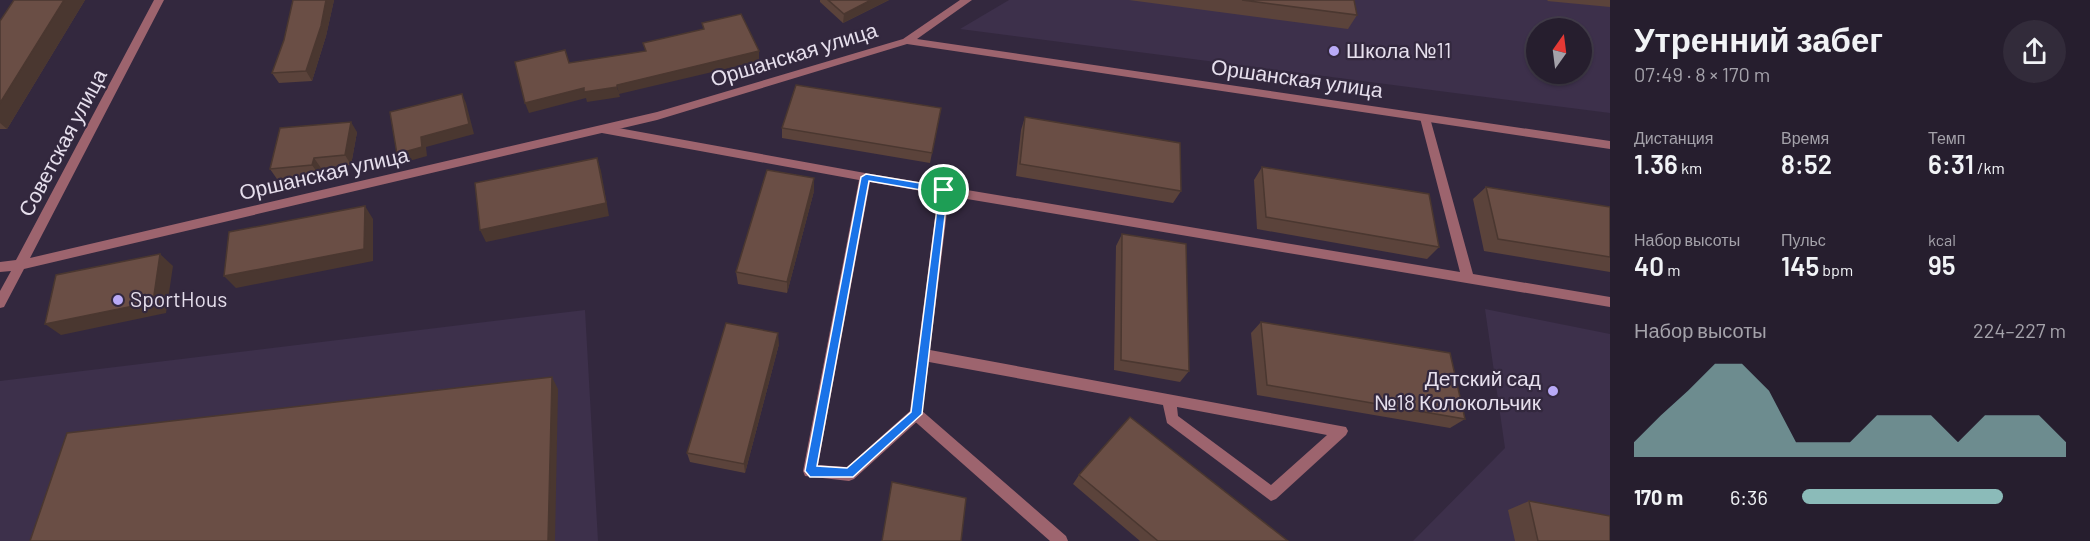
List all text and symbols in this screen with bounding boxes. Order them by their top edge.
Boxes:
street label: Оршанская улица [707,16,880,91]
north arrow [1526,18,1592,84]
map controls [1526,18,1592,84]
text: Утренний забег [1634,19,1883,59]
button: share [2003,20,2066,83]
place label: Школа №11 [1346,37,1451,62]
marker: Школа №11 [1327,44,1341,58]
street label: Оршанская улица [1210,53,1385,102]
text: 07:49 · 8 × 170 m [1634,62,1770,86]
street label: Советская улица [12,64,111,220]
text: Дистанция [1634,128,1713,147]
text: Время [1781,128,1829,147]
text: Темп [1928,128,1965,147]
street label: Оршанская улица [236,141,411,204]
text: 1.36 [1634,148,1678,179]
text: 8:52 [1781,148,1832,179]
text: 6:31 [1928,148,1974,179]
text: km [1678,158,1702,177]
text: /km [1974,158,2005,177]
pin [918,164,969,215]
icon: arrive [927,173,960,206]
text: Набор высоты [1634,230,1740,249]
text: Пульс [1781,230,1826,249]
text: kcal [1928,230,1956,249]
text: 95 [1928,249,1955,280]
text: 40 [1634,250,1664,281]
text: 145 [1781,250,1819,281]
text: m [1664,260,1680,279]
text: bpm [1819,260,1853,279]
place label: SportHous [130,286,227,311]
marker: SportHous [111,293,125,307]
text: Набор высоты [1634,318,1767,342]
text: 224–227 m [1973,318,2066,342]
place label: Детский сад №18 Колокольчик [1374,365,1542,414]
marker: Детский сад №18 Колокольчик [1546,384,1560,398]
text: 170 m [1634,485,1683,509]
text: 6:36 [1730,485,1768,509]

